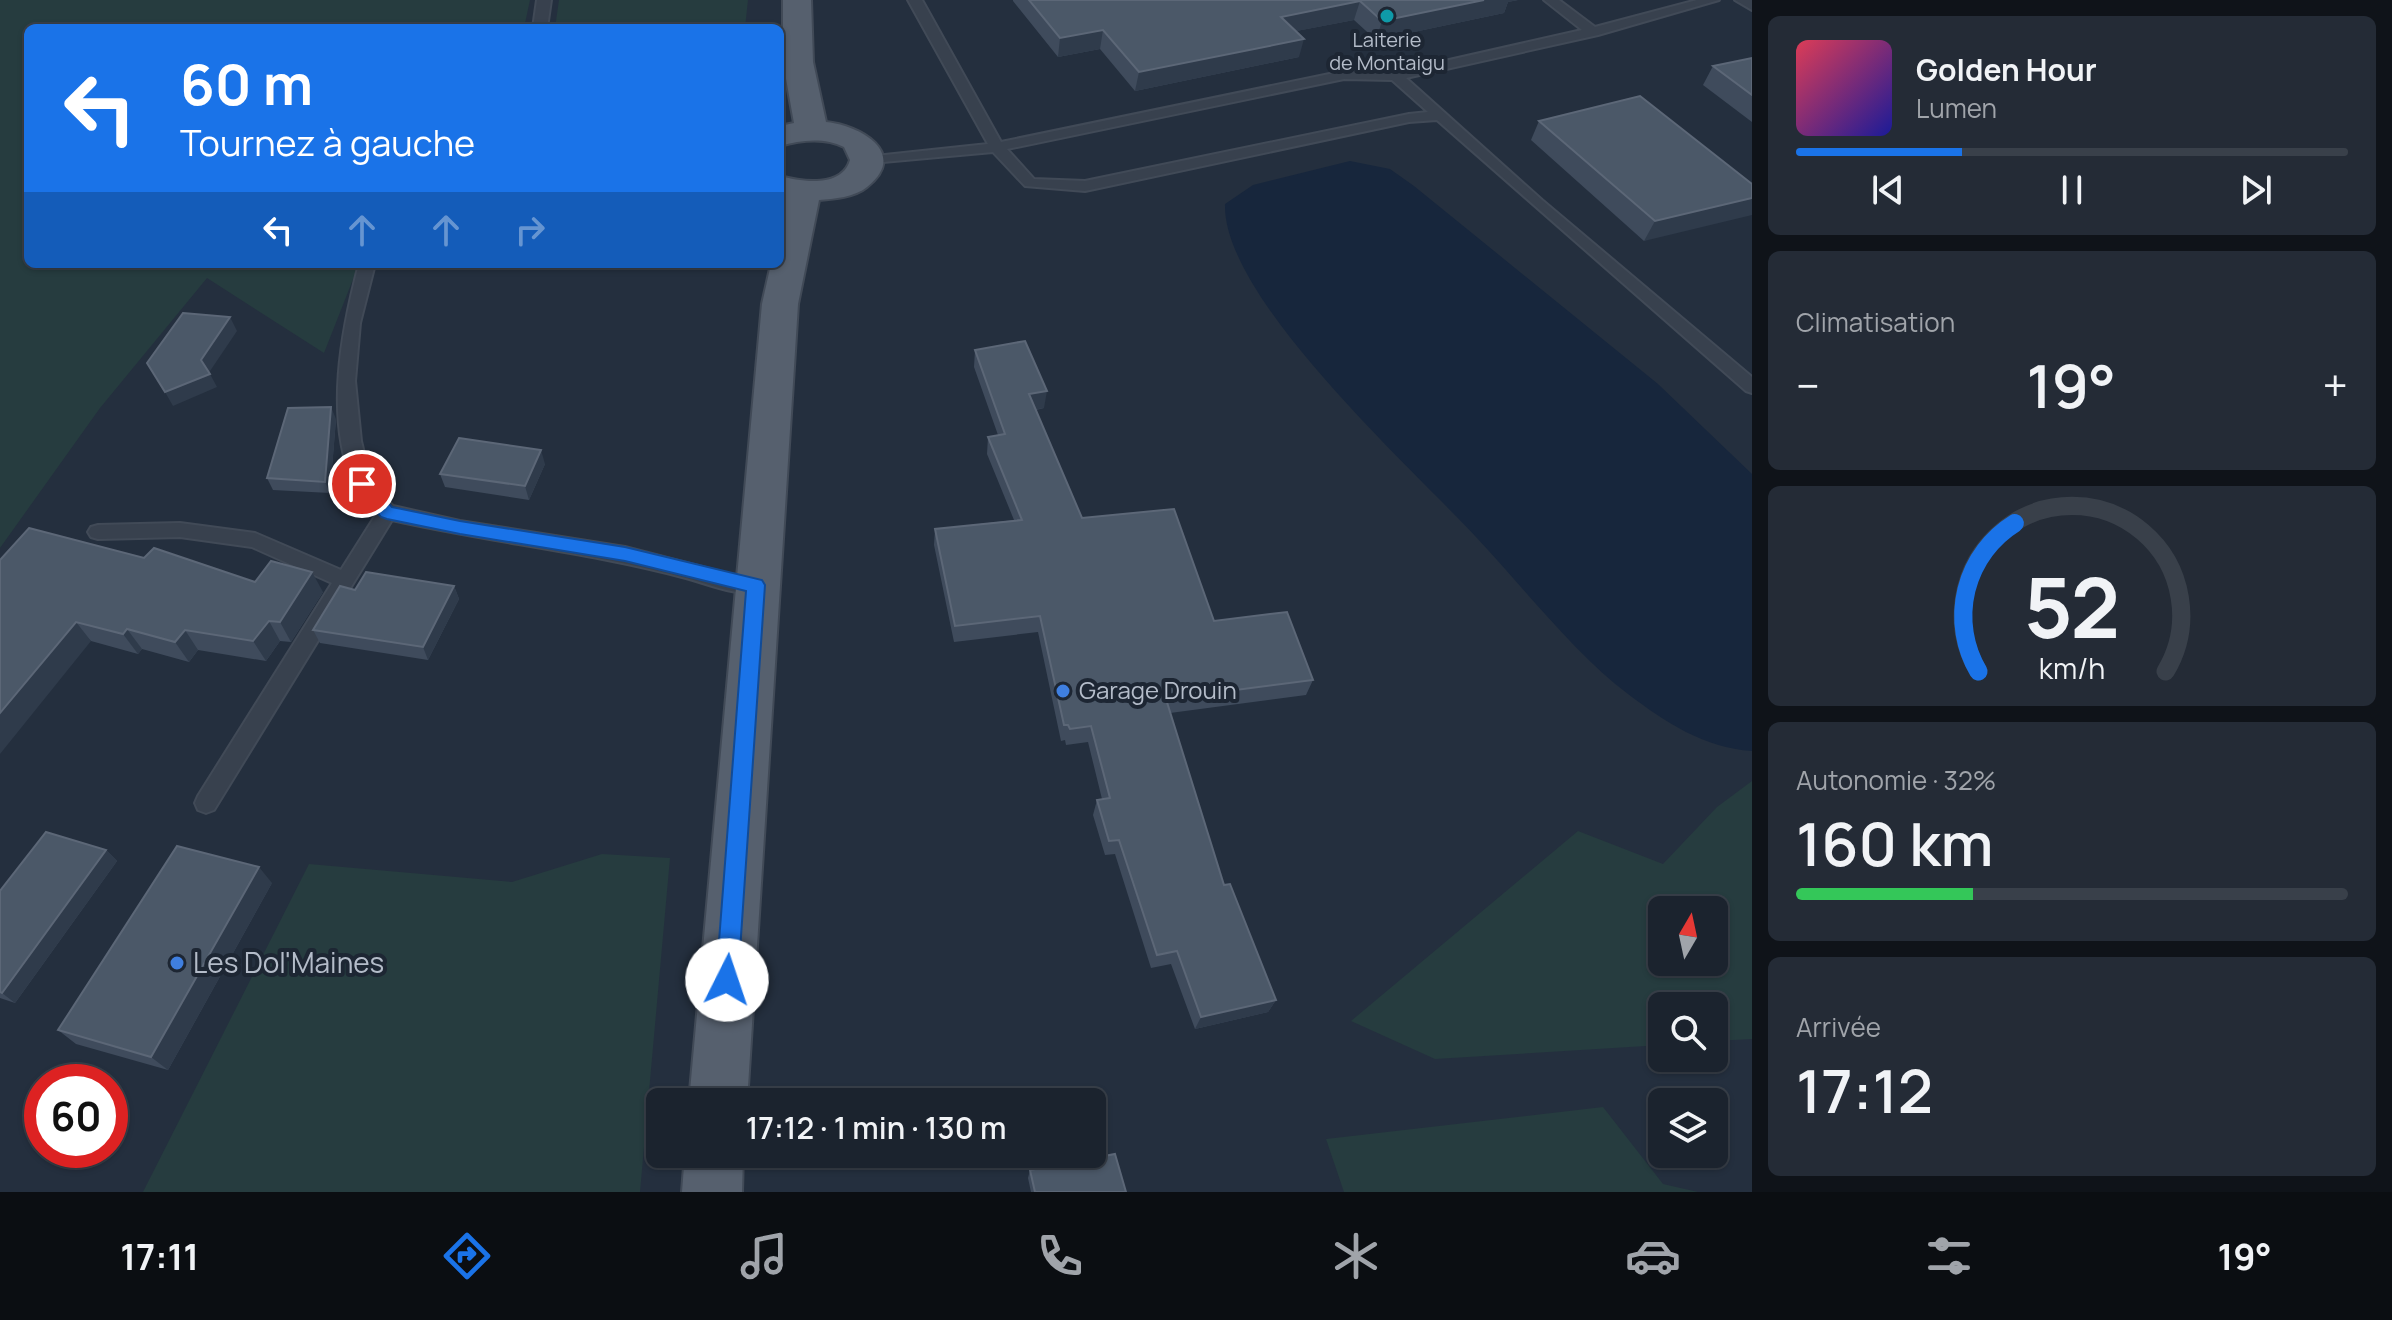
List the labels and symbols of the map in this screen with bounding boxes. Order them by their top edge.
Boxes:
marker: Laiterie de Montaigu [1378,7,1396,25]
place label: Laiterie de Montaigu [1329,26,1445,76]
pin [328,450,396,518]
place label: Garage Drouin [1079,673,1237,706]
marker: Garage Drouin [1054,682,1072,700]
north arrow [1648,896,1728,976]
position arrow [685,938,769,1022]
place label: Les Dol'Maines [193,943,384,981]
marker: Les Dol'Maines [168,954,186,972]
speed limit sign: 60 [24,1064,128,1168]

